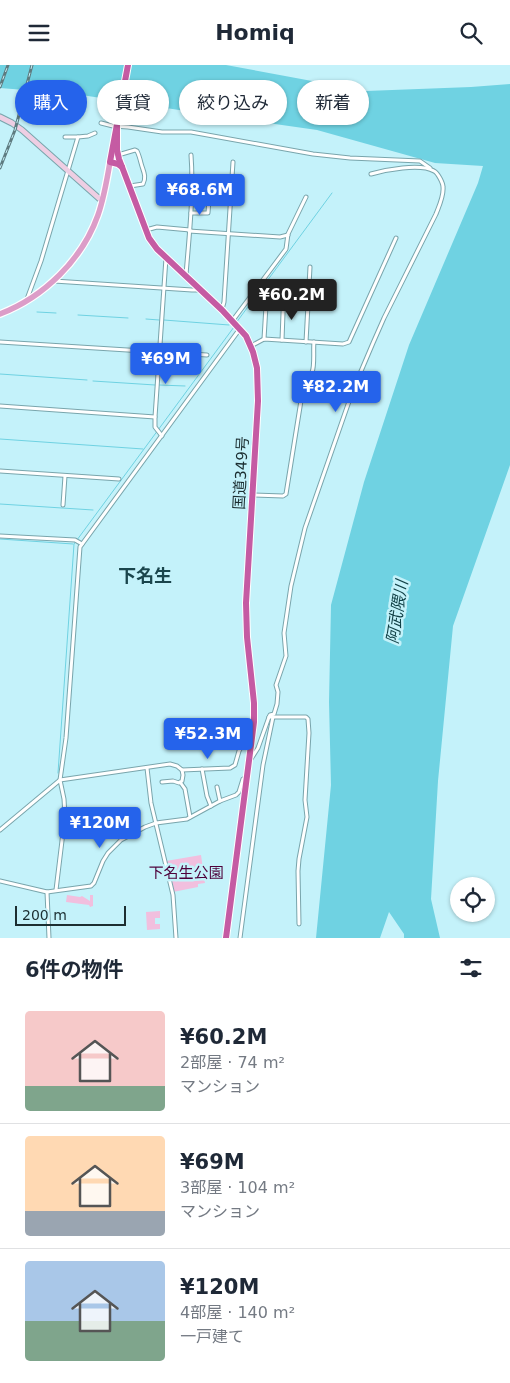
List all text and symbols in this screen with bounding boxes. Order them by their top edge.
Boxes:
icon: menu [25,19,53,47]
icon: search [457,19,485,47]
text: Homiq [215,20,295,45]
chip: 購入 [15,80,87,125]
chip: 賃貸 [97,80,169,125]
chip: 絞り込み [179,80,287,125]
chip: 新着 [297,80,369,125]
pin: ¥68.6M [159,173,241,216]
text: ¥68.6M [167,180,233,199]
pin: ¥60.2M [251,279,333,321]
text: ¥60.2M [259,285,325,304]
pin: ¥69M [136,343,196,385]
text: ¥69M [141,349,191,368]
pin: ¥82.2M [295,371,377,413]
text: ¥82.2M [303,377,369,396]
street label: 国道349号 [230,436,252,510]
district label: 下名生 [118,565,172,586]
water label: 阿武隈川 [383,577,412,645]
pin: ¥52.3M [167,717,249,760]
text: ¥52.3M [175,724,241,743]
pin: ¥120M [65,807,135,849]
text: ¥120M [70,813,130,832]
park label: 下名生公園 [148,864,224,882]
map controls [450,877,495,922]
button: locate [450,877,495,922]
scale bar [15,903,126,926]
text: 200 m [22,907,67,923]
icon: filters [457,954,485,982]
text: 6件の物件 [25,958,124,982]
text: ¥60.2M [180,1025,267,1049]
icon: home [65,1031,125,1091]
text: 2部屋 · 74 m² [180,1053,285,1072]
text: マンション [180,1077,260,1096]
text: ¥69M [180,1150,245,1174]
icon: home [65,1156,125,1216]
text: 3部屋 · 104 m² [180,1178,295,1197]
text: マンション [180,1202,260,1221]
text: ¥120M [180,1275,259,1299]
icon: home [65,1281,125,1341]
text: 4部屋 · 140 m² [180,1303,295,1322]
text: 一戸建て [180,1327,244,1346]

